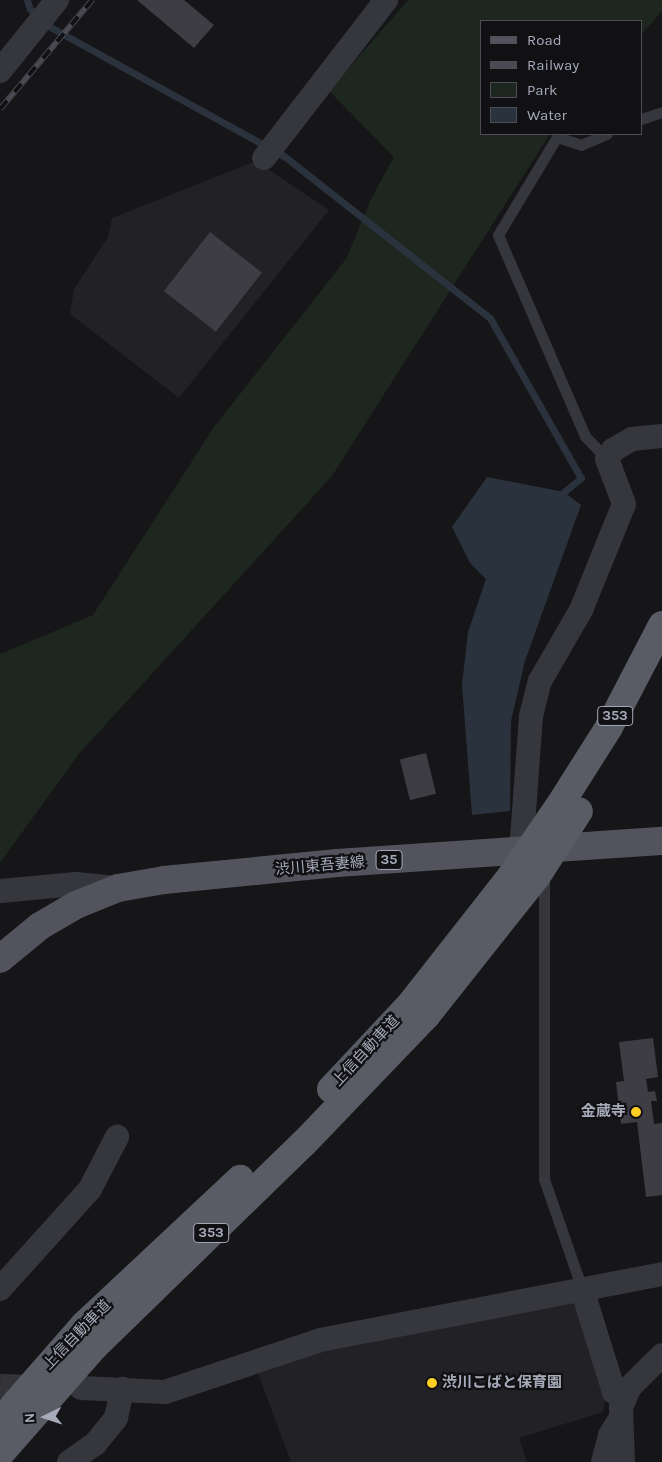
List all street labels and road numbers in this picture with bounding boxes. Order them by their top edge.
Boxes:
road number: 353 [596,704,634,728]
road number: 35 [375,848,403,872]
street label: 渋川東吾妻線 [274,853,366,879]
street label: 上信自動車道 [329,1012,403,1090]
road number: 353 [192,1222,230,1244]
street label: 上信自動車道 [39,1296,115,1374]

